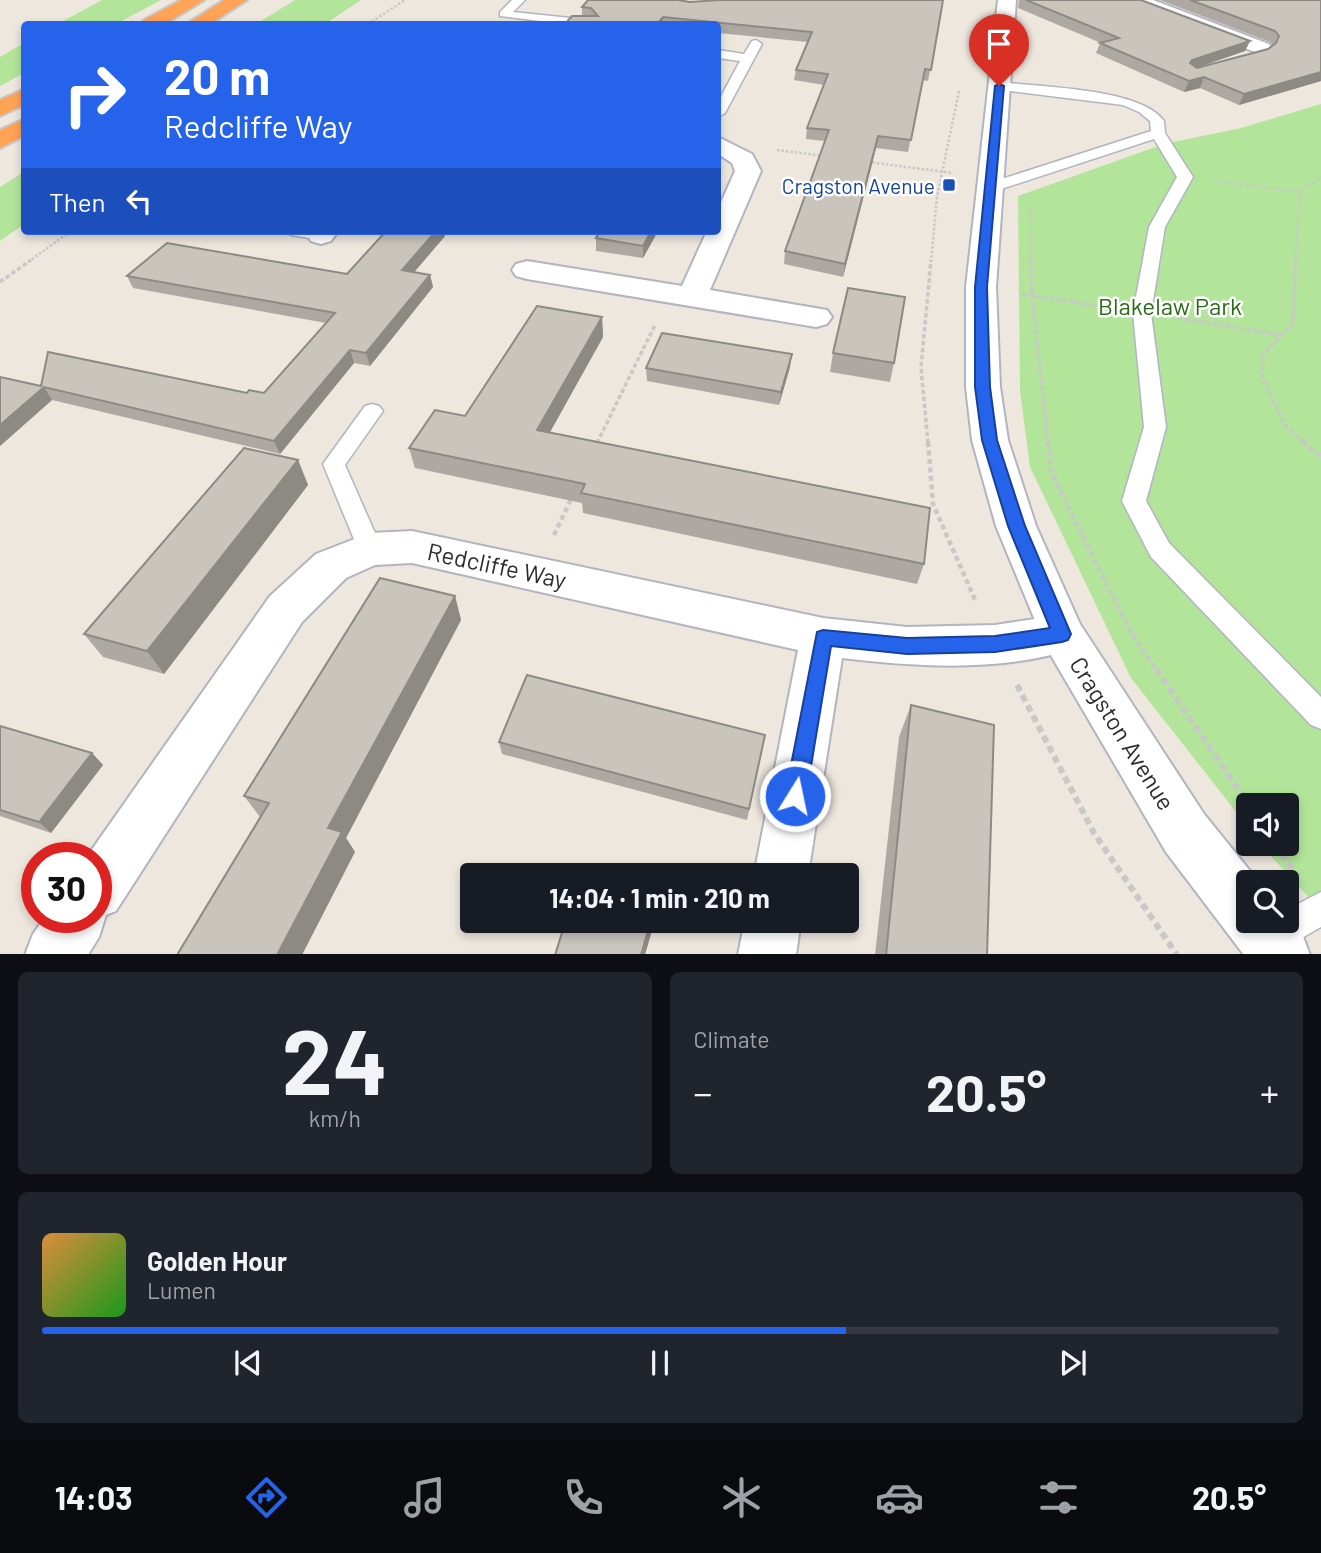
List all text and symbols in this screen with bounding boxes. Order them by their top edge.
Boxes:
pin [969,14,1029,86]
icon: arrive [980,25,1018,63]
text: 20 m [164,46,270,105]
icon: right [49,49,140,140]
text: Redcliffe Way [164,106,352,144]
place label: Cragston Avenue [782,173,935,198]
marker: Cragston Avenue [941,177,957,193]
icon: left [120,182,158,220]
text: Then [49,186,106,217]
park label: Blakelaw Park [1098,291,1242,320]
street label: Redcliffe Way [425,536,569,594]
street label: Cragston Avenue [1064,651,1182,815]
position arrow [758,759,832,833]
map controls [1236,793,1299,933]
button: sound [1236,793,1299,856]
speed limit sign: 30 [21,842,112,933]
button: search [1236,870,1299,933]
text: 14:04 · 1 min · 210 m [549,882,770,913]
text: 24 [282,1004,388,1113]
text: Climate [694,1025,770,1053]
text: 20.5° [926,1060,1046,1122]
text: − [694,1069,713,1115]
text: + [1260,1069,1279,1115]
text: km/h [309,1104,361,1132]
text: Golden Hour [147,1245,287,1276]
text: Lumen [147,1276,216,1304]
icon: previous [229,1344,267,1382]
icon: pause [641,1344,679,1382]
icon: next [1054,1344,1092,1382]
icon: directions [242,1473,291,1522]
icon: music [400,1473,449,1522]
icon: phone [559,1473,608,1522]
icon: climate [717,1473,766,1522]
icon: car [875,1473,924,1522]
icon: filters [1034,1473,1083,1522]
text: 14:03 [55,1478,133,1516]
text: 20.5° [1192,1478,1266,1516]

